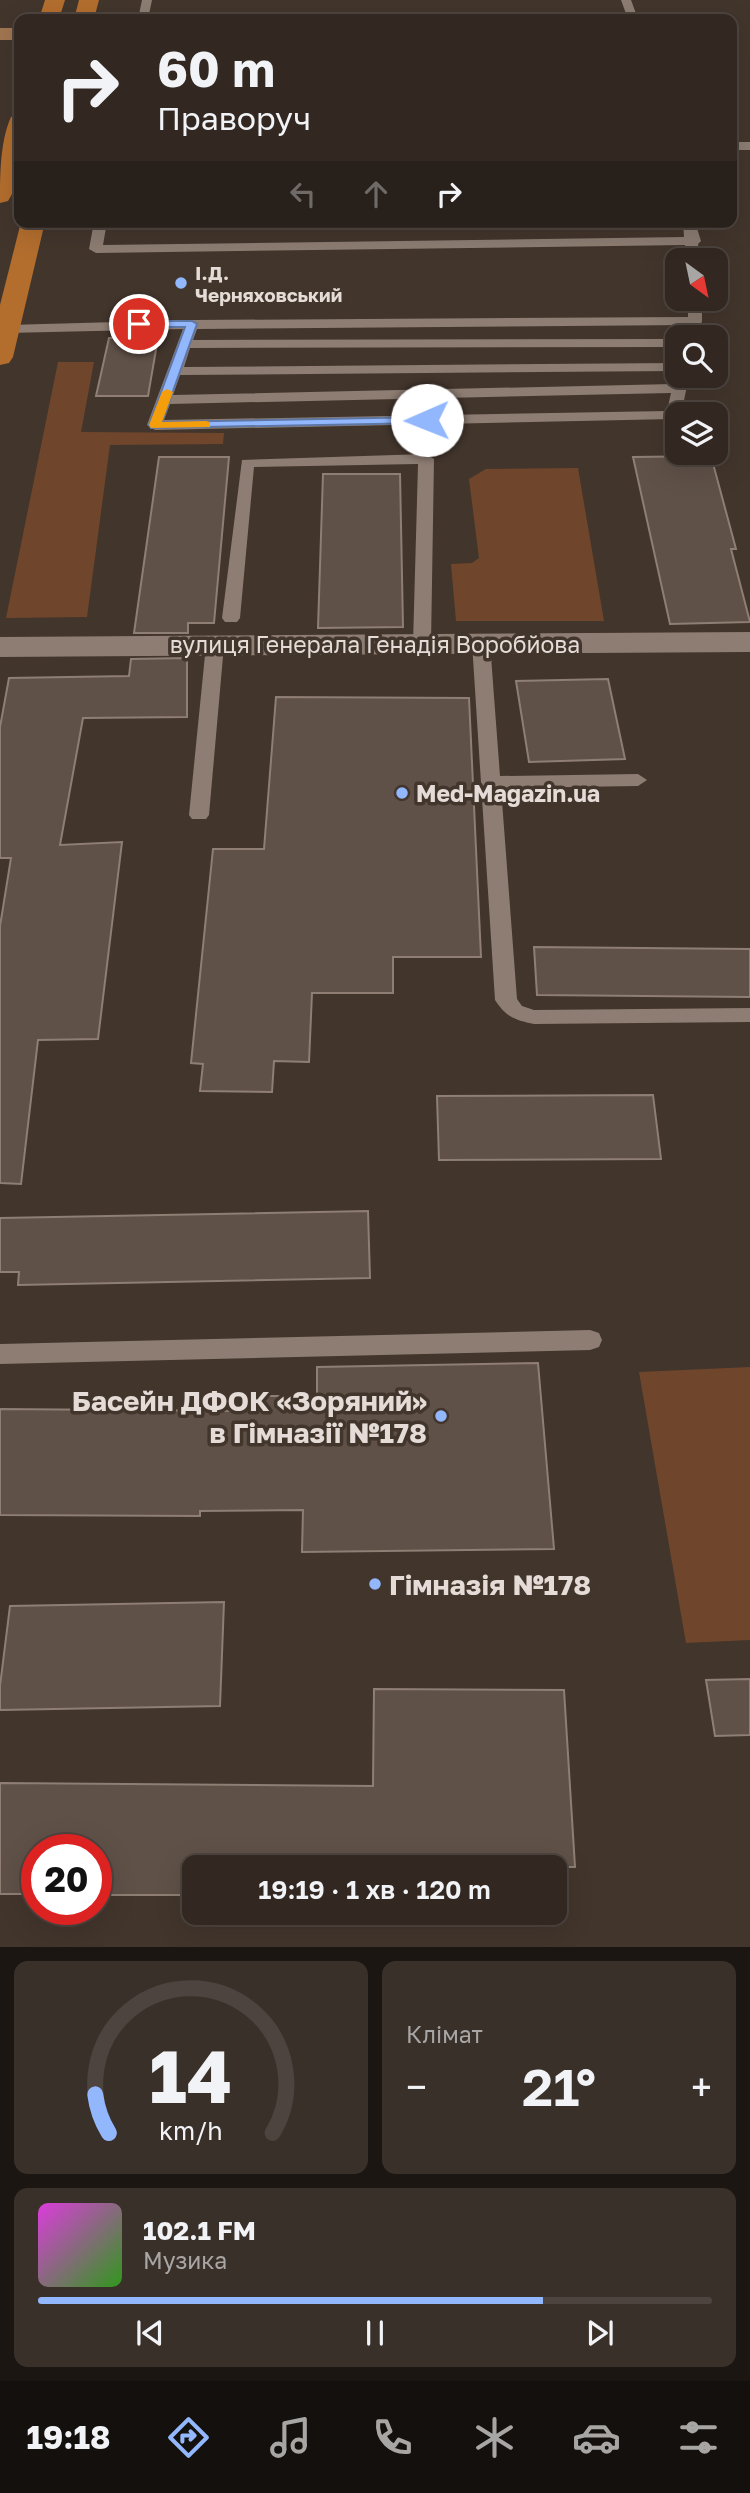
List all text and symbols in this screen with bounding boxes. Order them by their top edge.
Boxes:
text: 60 m [157,39,275,98]
icon: right [42,42,133,133]
text: Праворуч [157,99,311,137]
icon: left [284,175,322,213]
icon: ahead [357,175,395,213]
icon: right [430,175,468,213]
north arrow [665,248,728,312]
map controls [665,248,728,465]
place label: І.Д. Черняховський [195,261,342,306]
marker: І.Д. Черняховський [173,275,189,291]
pin [109,294,169,354]
icon: arrive [120,305,158,343]
button: search [665,325,728,388]
position arrow [390,383,464,457]
button: layers [665,402,728,465]
street label: вулиця Генерала Генадія Воробйова [170,630,580,658]
place label: Med-Magazin.ua [416,779,600,807]
marker: Med-Magazin.ua [394,785,410,801]
place label: Басейн ДФОК «Зоряний» в Гімназії №178 [72,1384,427,1449]
marker: Басейн ДФОК «Зоряний» в Гімназії №178 [433,1408,449,1424]
place label: Гімназія №178 [389,1568,591,1601]
marker: Гімназія №178 [367,1576,383,1592]
speed limit sign: 20 [21,1834,112,1925]
text: 19:19 · 1 хв · 120 m [258,1874,491,1905]
text: Клімат [406,2020,483,2048]
text: 14 [150,2033,233,2120]
text: 21° [522,2055,596,2117]
text: − [406,2064,427,2109]
text: + [691,2064,712,2109]
text: km/h [159,2115,223,2146]
text: 102.1 FM [143,2215,256,2246]
text: Музика [143,2246,227,2274]
icon: previous [131,2314,169,2352]
icon: pause [356,2314,394,2352]
icon: next [581,2314,619,2352]
icon: directions [164,2413,213,2462]
icon: music [266,2413,315,2462]
icon: phone [368,2413,417,2462]
icon: climate [470,2413,519,2462]
icon: car [572,2413,621,2462]
icon: filters [674,2413,723,2462]
text: 19:18 [27,2418,111,2456]

